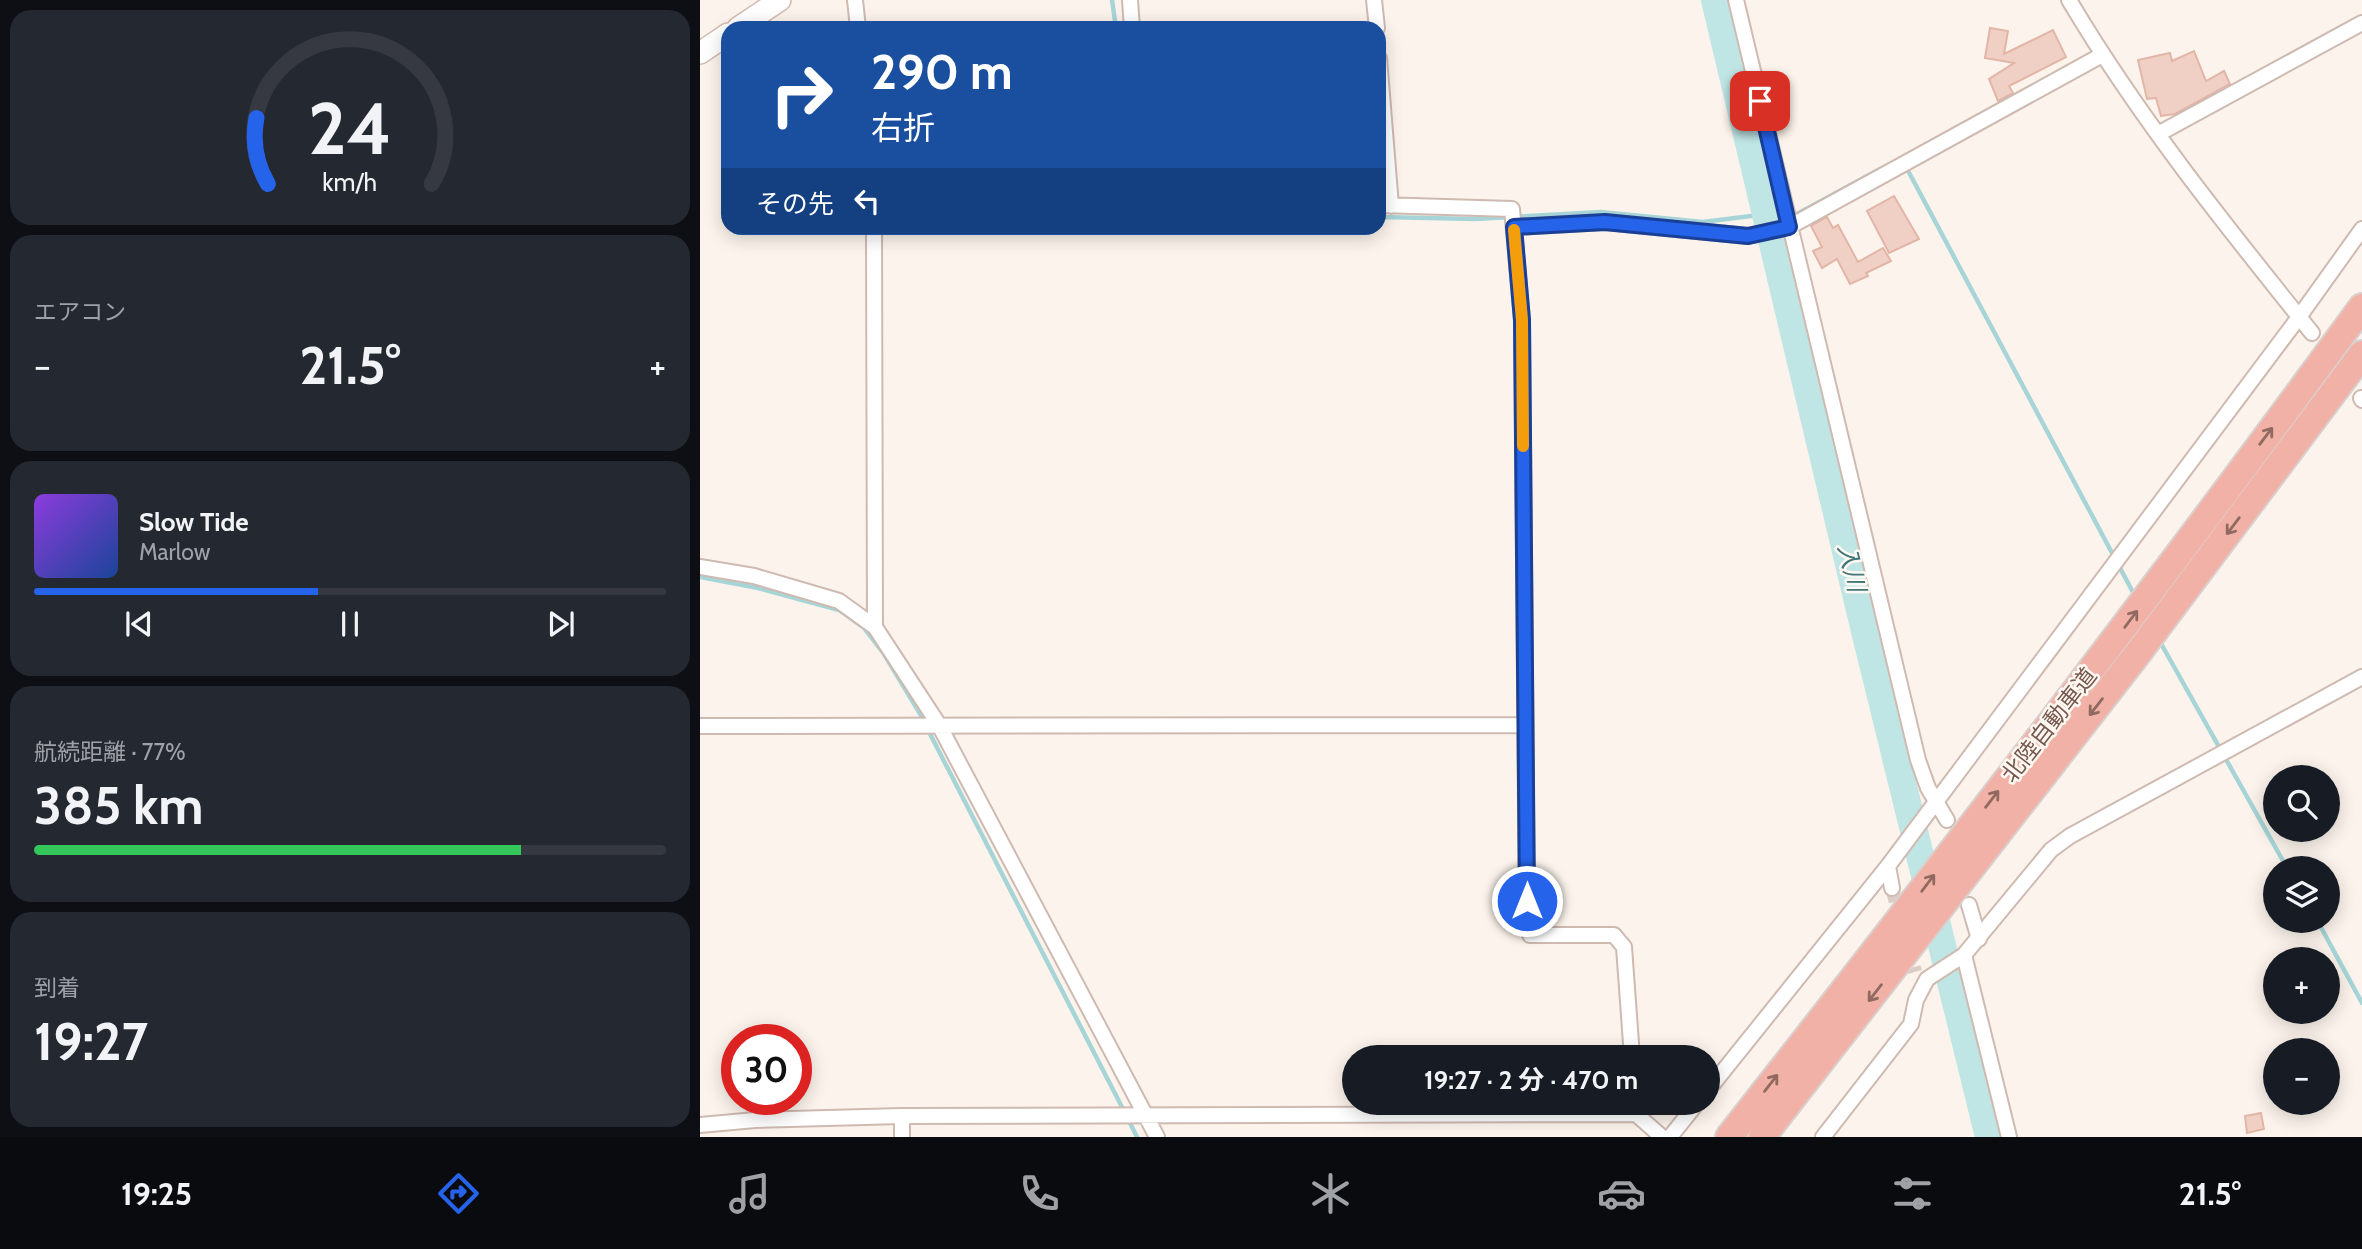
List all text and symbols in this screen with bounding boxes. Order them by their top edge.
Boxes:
text: 290 m [871,42,1013,101]
icon: right [756,49,847,140]
pin [1730,71,1790,131]
icon: arrive [1741,82,1779,120]
text: 24 [308,84,392,172]
text: 右折 [871,108,935,147]
text: km/h [323,167,377,197]
icon: left [848,182,886,220]
text: その先 [756,188,834,220]
text: エアコン [34,298,126,326]
text: 21.5° [299,334,401,397]
text: − [34,342,51,389]
text: + [649,342,666,389]
one-way arrow [2259,427,2274,446]
text: Slow Tide [139,506,249,538]
one-way arrow [2226,516,2240,535]
text: Marlow [139,538,210,566]
water label: 入川 [1832,541,1873,598]
icon: previous [120,605,158,643]
icon: pause [331,605,369,643]
icon: next [542,605,580,643]
one-way arrow [2123,610,2138,628]
street label: 北陸自動車道 [1995,662,2103,788]
one-way arrow [2088,698,2103,716]
text: 航続距離 · 77% [34,738,186,766]
map controls [2263,765,2340,1115]
button: search [2263,765,2340,842]
text: 385 km [34,774,203,837]
one-way arrow [1985,790,2000,809]
button: layers [2263,856,2340,933]
position arrow [1490,864,1564,938]
one-way arrow [1921,874,1936,892]
button: + [2263,947,2340,1024]
text: 到着 [34,974,80,1002]
one-way arrow [1868,983,1883,1001]
text: 19:27 [34,1010,148,1073]
speed limit sign: 30 [721,1024,812,1115]
button: − [2263,1038,2340,1115]
text: 19:27 · 2 分 · 470 m [1424,1064,1638,1096]
one-way arrow [1764,1075,1779,1093]
icon: directions [434,1169,483,1218]
icon: music [725,1169,774,1218]
icon: phone [1015,1169,1064,1218]
icon: climate [1306,1169,1355,1218]
icon: car [1597,1169,1646,1218]
icon: filters [1888,1169,1937,1218]
text: 19:25 [121,1174,192,1213]
text: 21.5° [2179,1174,2241,1213]

